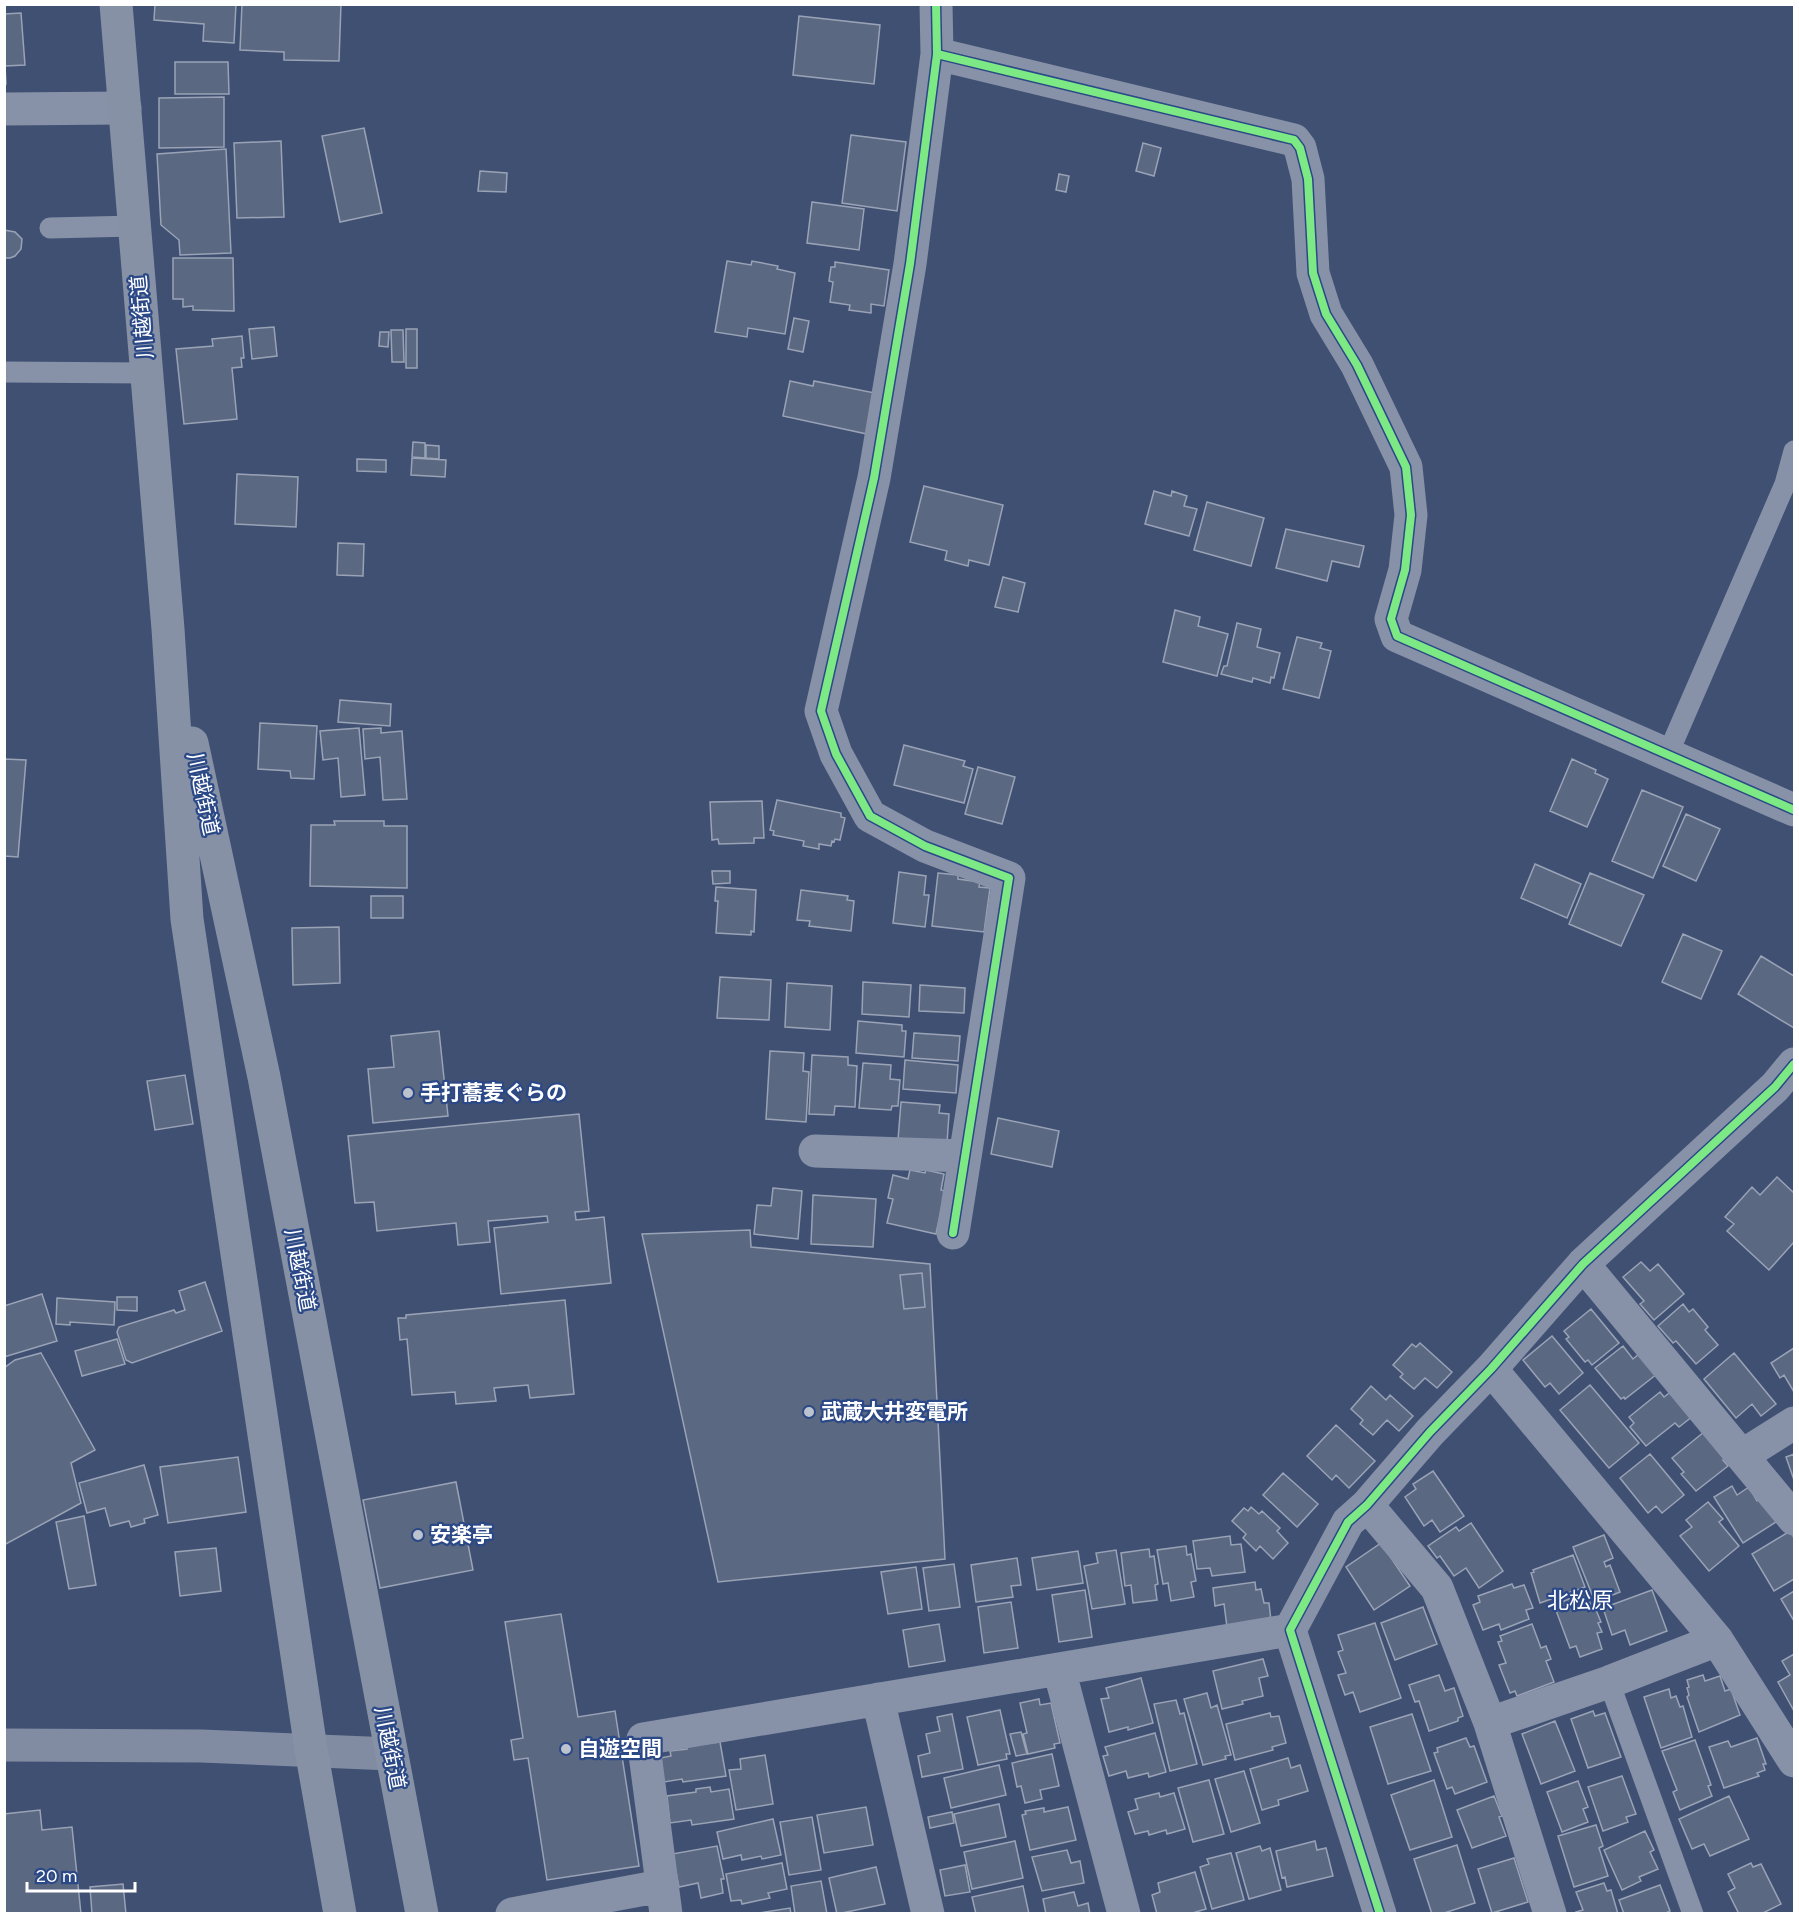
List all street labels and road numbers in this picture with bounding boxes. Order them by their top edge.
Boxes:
street label: 川越街道 [125,274,158,360]
street label: 川越街道 [183,750,224,838]
street label: 川越街道 [280,1226,321,1314]
street label: 川越街道 [370,1704,411,1792]

